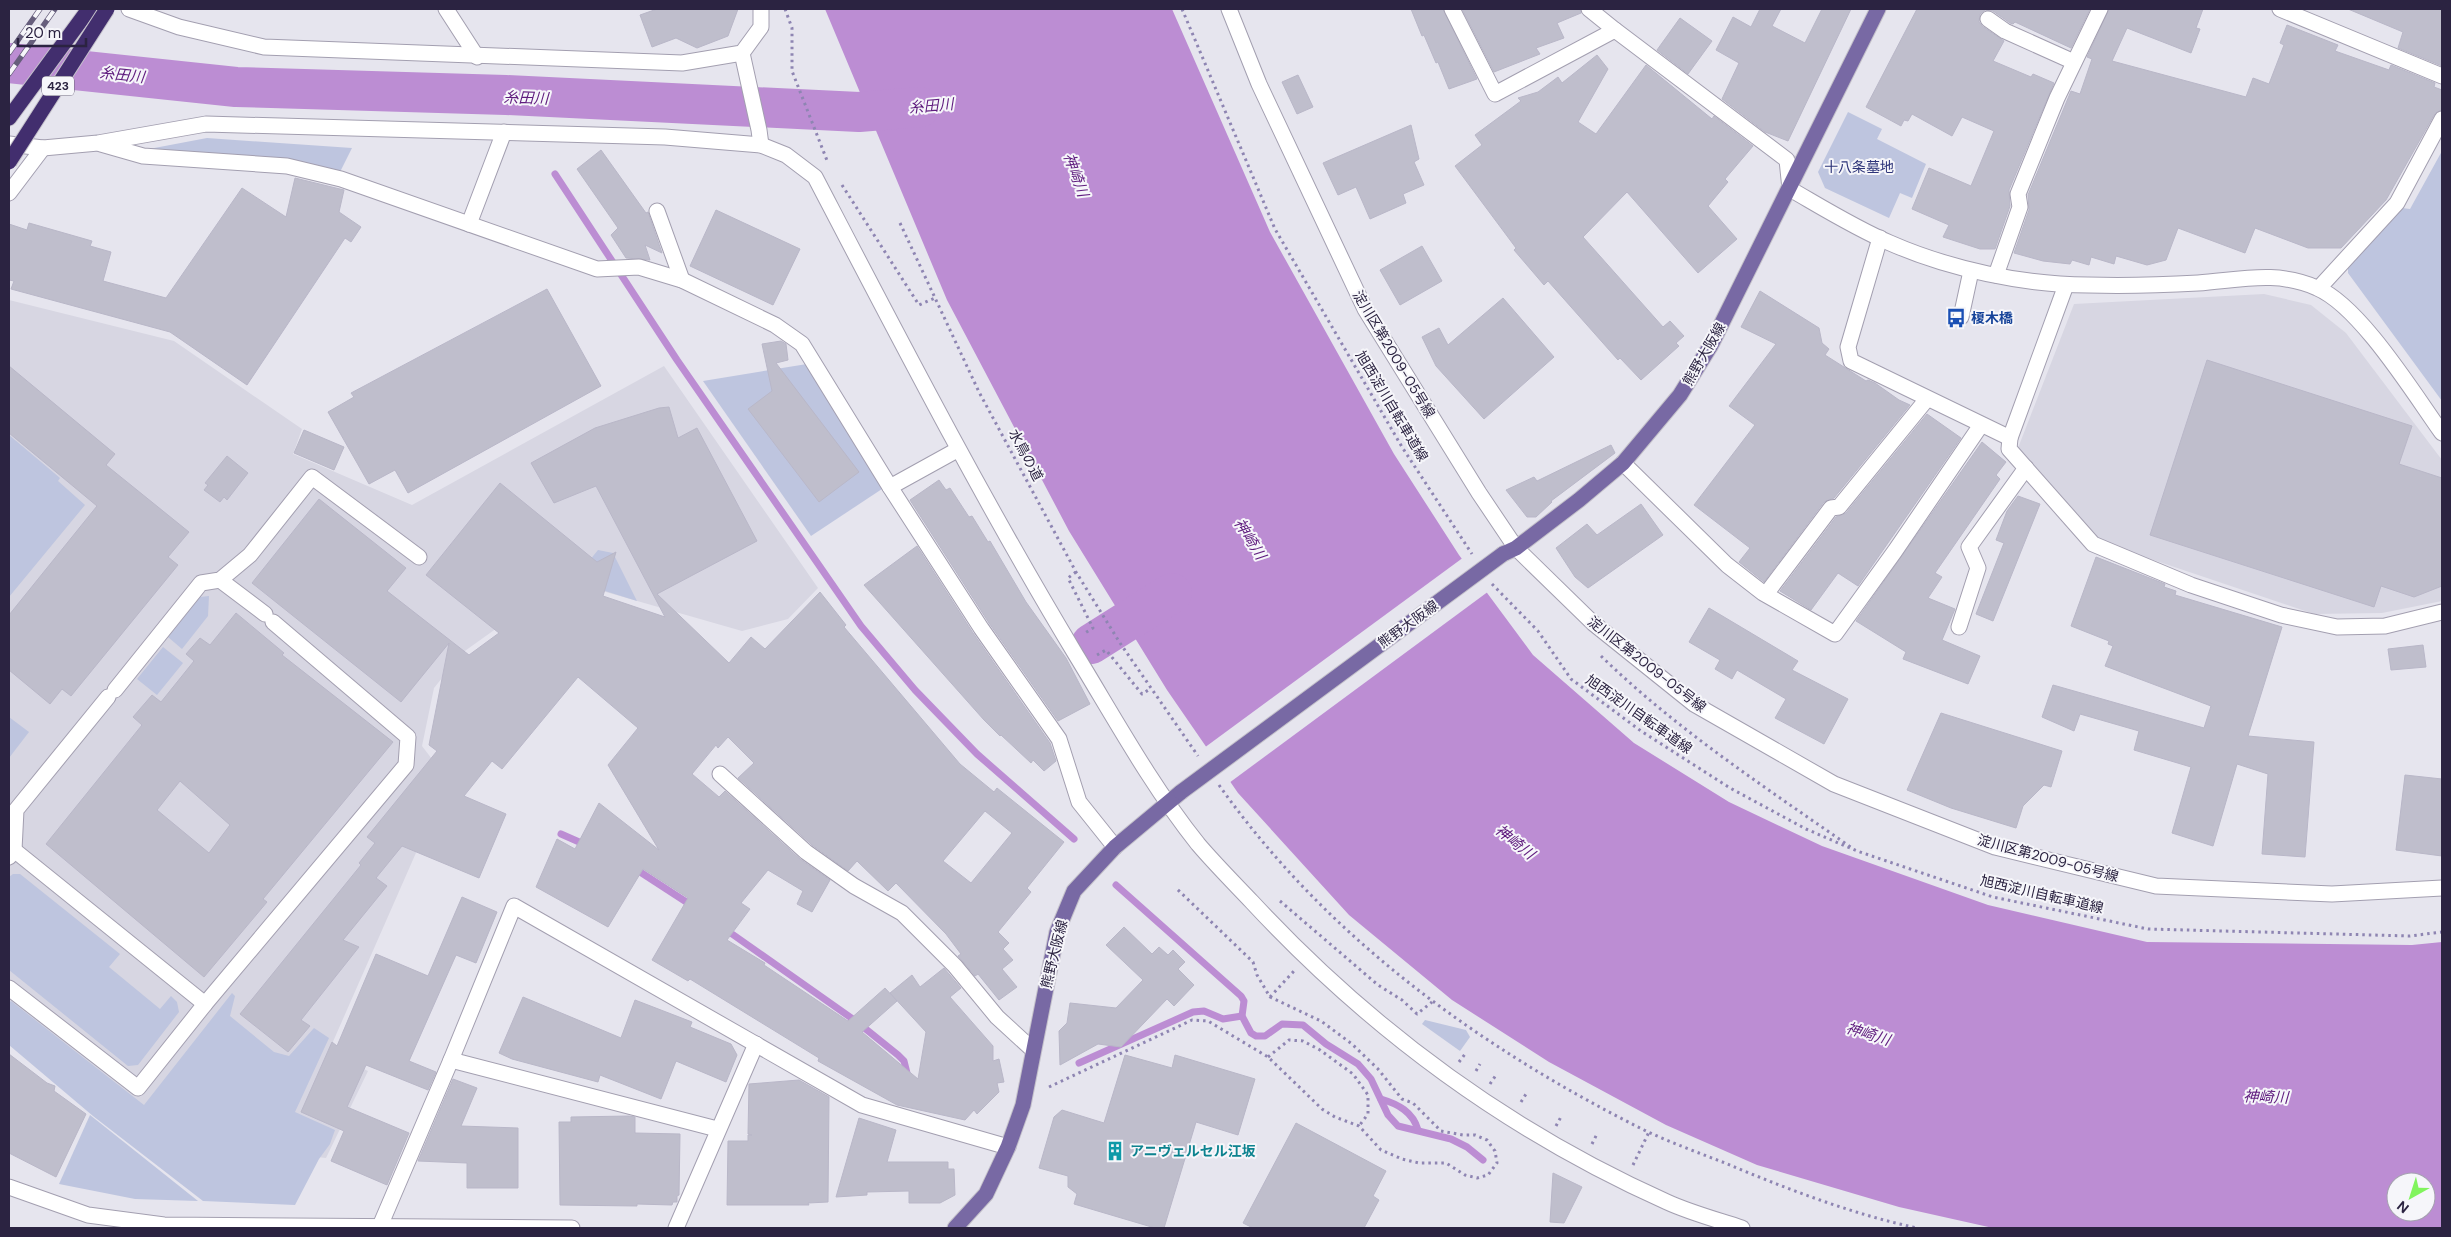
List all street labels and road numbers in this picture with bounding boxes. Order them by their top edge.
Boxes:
road number: 423 [42,76,74,95]
street label: 淀川区第2009-05号線 [1349,287,1439,421]
street label: 熊野大阪線 [1679,319,1729,389]
street label: 旭西淀川自転車道線 [1352,347,1432,465]
street label: 水鳥の道 [1005,426,1047,484]
street label: 熊野大阪線 [1374,596,1442,652]
street label: 淀川区第2009-05号線 [1584,612,1710,716]
street label: 旭西淀川自転車道線 [1582,670,1696,758]
street label: 淀川区第2009-05号線 [1975,830,2121,886]
street label: 旭西淀川自転車道線 [1979,871,2105,917]
street label: 熊野大阪線 [1037,918,1071,990]

